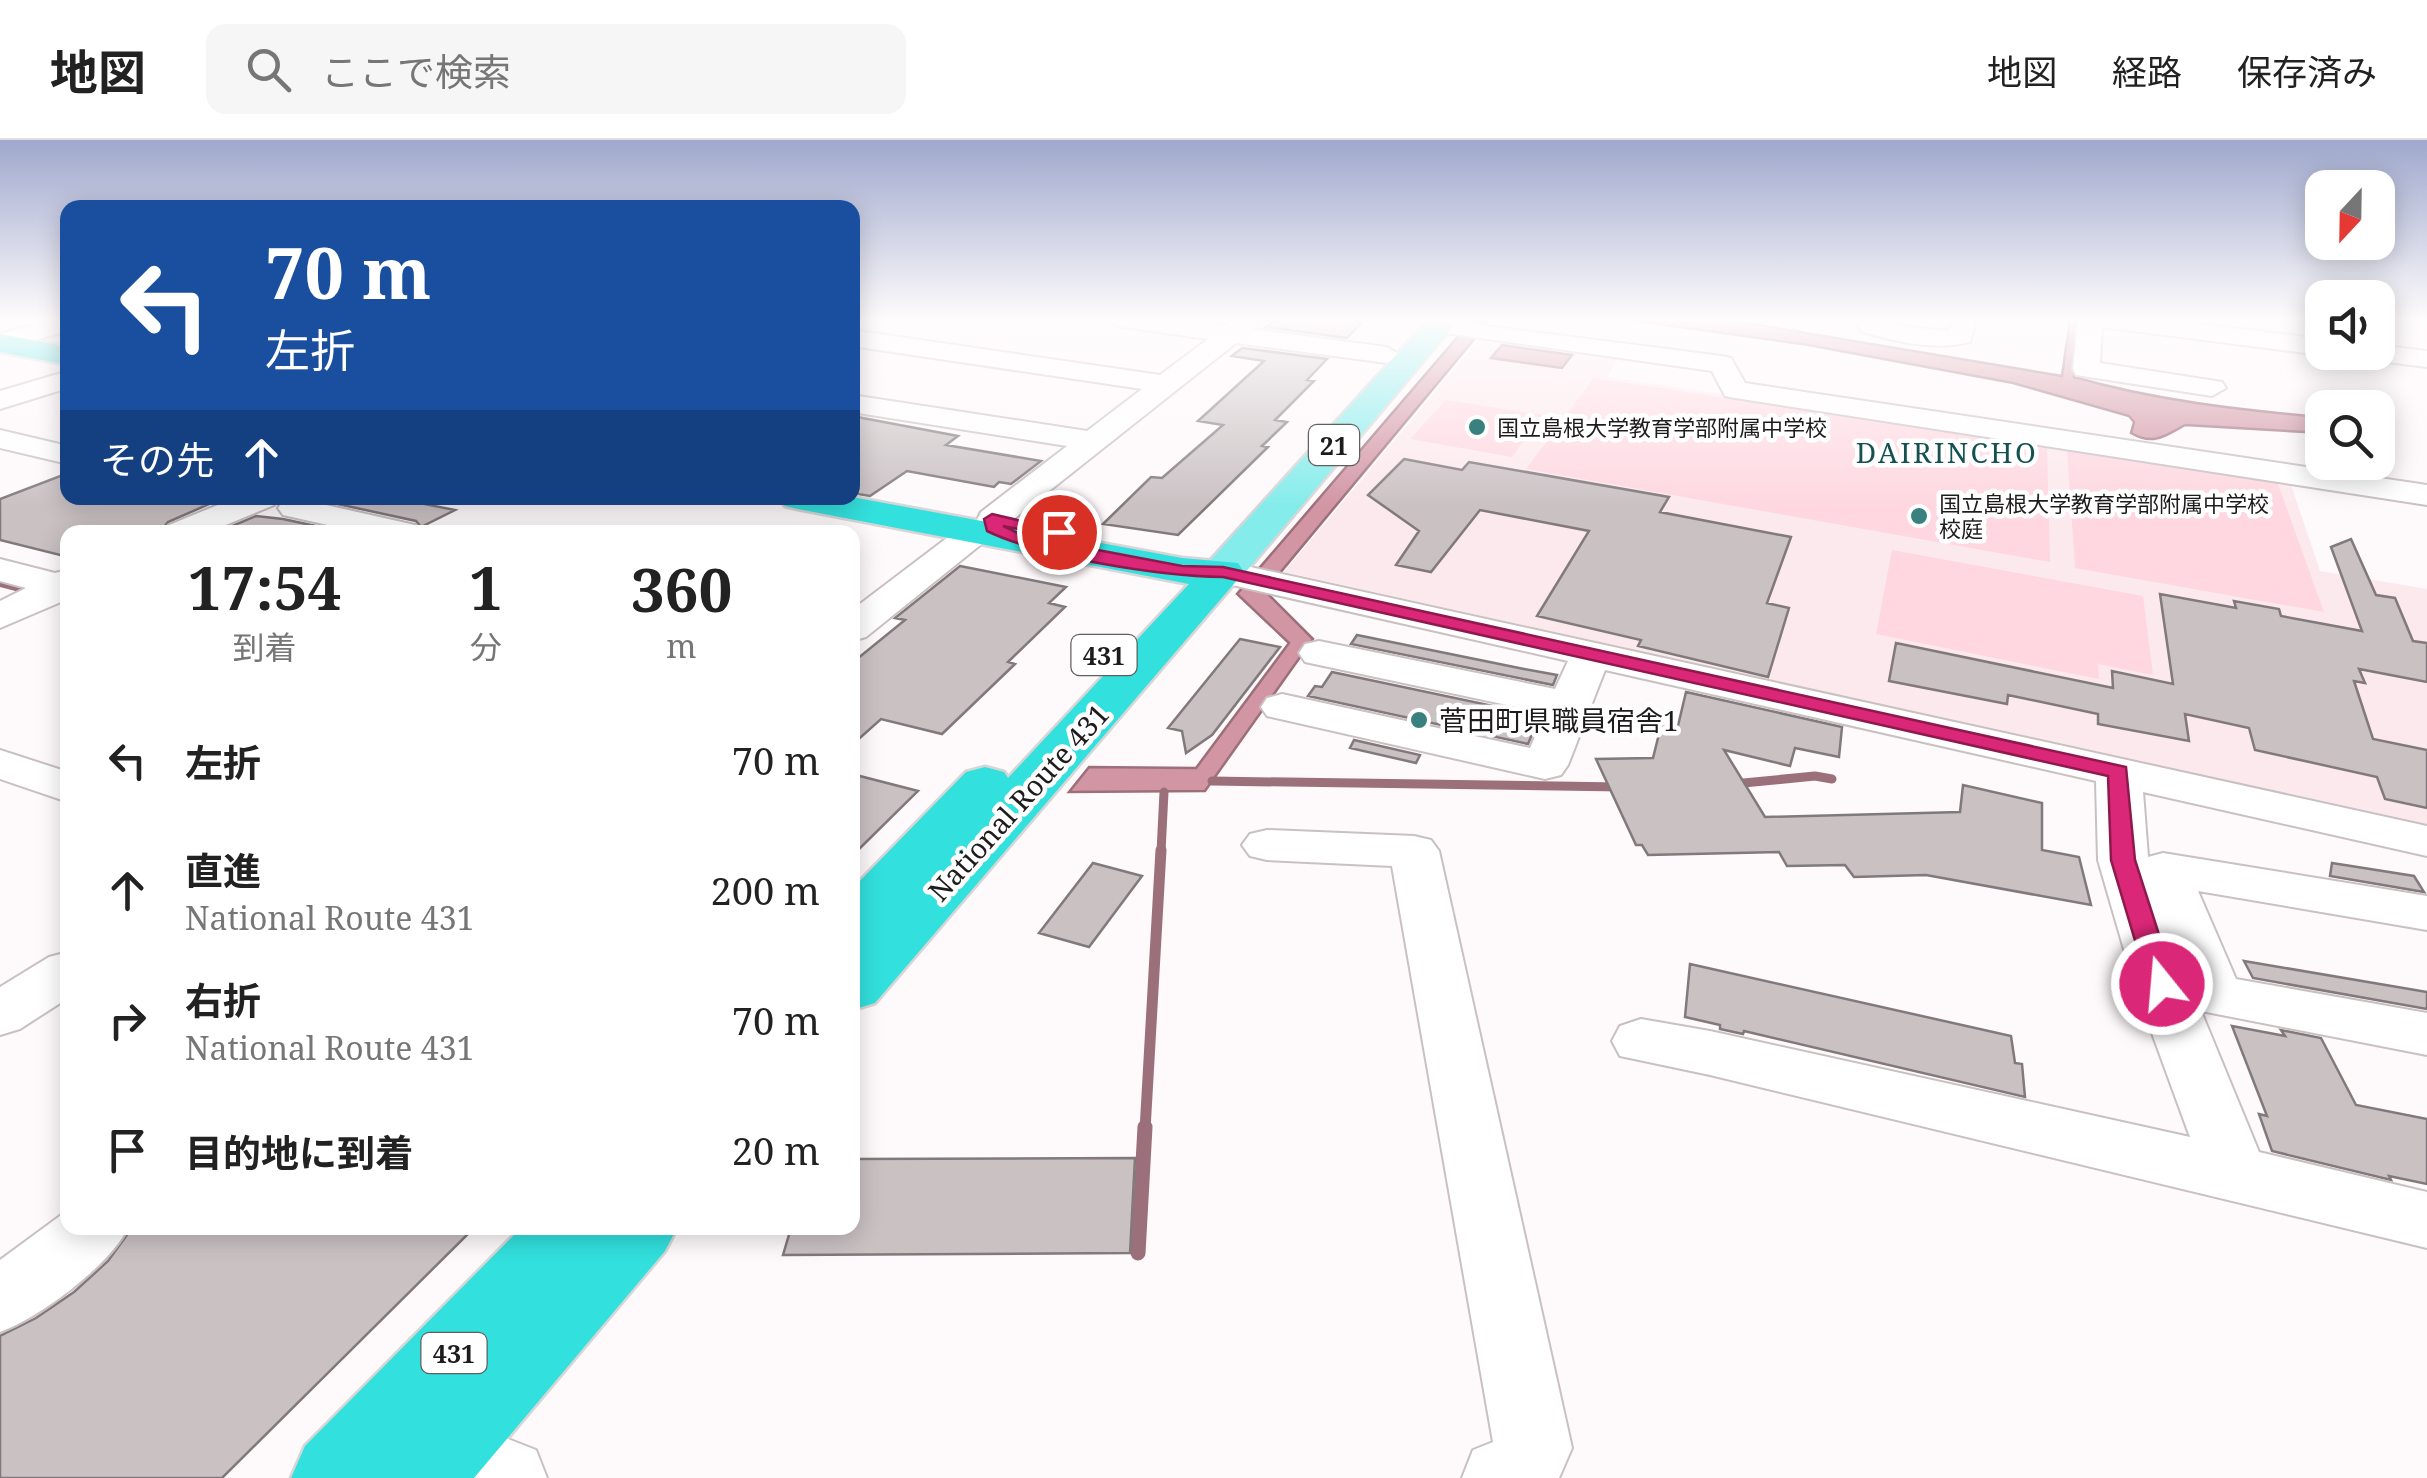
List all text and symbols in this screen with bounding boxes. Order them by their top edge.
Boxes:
search box [206,24,906,114]
text: 地図 [50,39,146,104]
icon: search [241,42,296,97]
text: ここで検索 [321,45,511,97]
text: 地図 [1987,48,2057,95]
text: 経路 [2112,48,2182,95]
text: 保存済み [2237,48,2377,95]
north arrow [2305,170,2395,260]
map controls [2305,170,2395,480]
text: 70 m [265,224,431,320]
icon: left [100,240,230,370]
button: sound [2305,280,2395,370]
text: 左折 [265,319,355,380]
button: search [2305,390,2395,480]
place label: 国立島根大学教育学部附属中学校 [1497,412,1827,442]
marker: 国立島根大学教育学部附属中学校 [1466,416,1488,438]
road number: 21 [1309,425,1359,465]
icon: ahead [234,430,289,485]
text: その先 [100,433,214,485]
district label: DAIRINCHO [1856,433,2038,471]
place label: 国立島根大学教育学部附属中学校 校庭 [1939,488,2269,543]
pin [1017,490,1102,575]
icon: arrive [1032,505,1087,560]
marker: 国立島根大学教育学部附属中学校 校庭 [1908,505,1930,527]
text: 17:54 [188,546,341,628]
text: 1 [469,546,503,628]
text: 360 [631,548,732,630]
text: m [666,624,697,667]
text: 到着 [233,625,297,668]
text: 分 [470,625,502,668]
road number: 431 [1072,635,1136,675]
street label: National Route 431 [919,695,1117,909]
place label: 菅田町県職員宿舎1 [1439,701,1679,739]
marker: 菅田町県職員宿舎1 [1408,709,1430,731]
icon: left [100,733,155,788]
text: 70 m [732,734,820,786]
text: 左折 [185,736,261,788]
text: 直進 [185,844,261,896]
icon: ahead [100,863,155,918]
text: 200 m [710,864,820,916]
text: National Route 431 [185,896,474,939]
position arrow [2110,932,2214,1036]
text: 右折 [185,974,261,1026]
icon: right [100,993,155,1048]
text: 70 m [732,994,820,1046]
text: National Route 431 [185,1026,474,1069]
icon: arrive [100,1123,155,1178]
text: 20 m [732,1124,820,1176]
text: 目的地に到着 [185,1126,413,1178]
road number: 431 [422,1333,486,1373]

